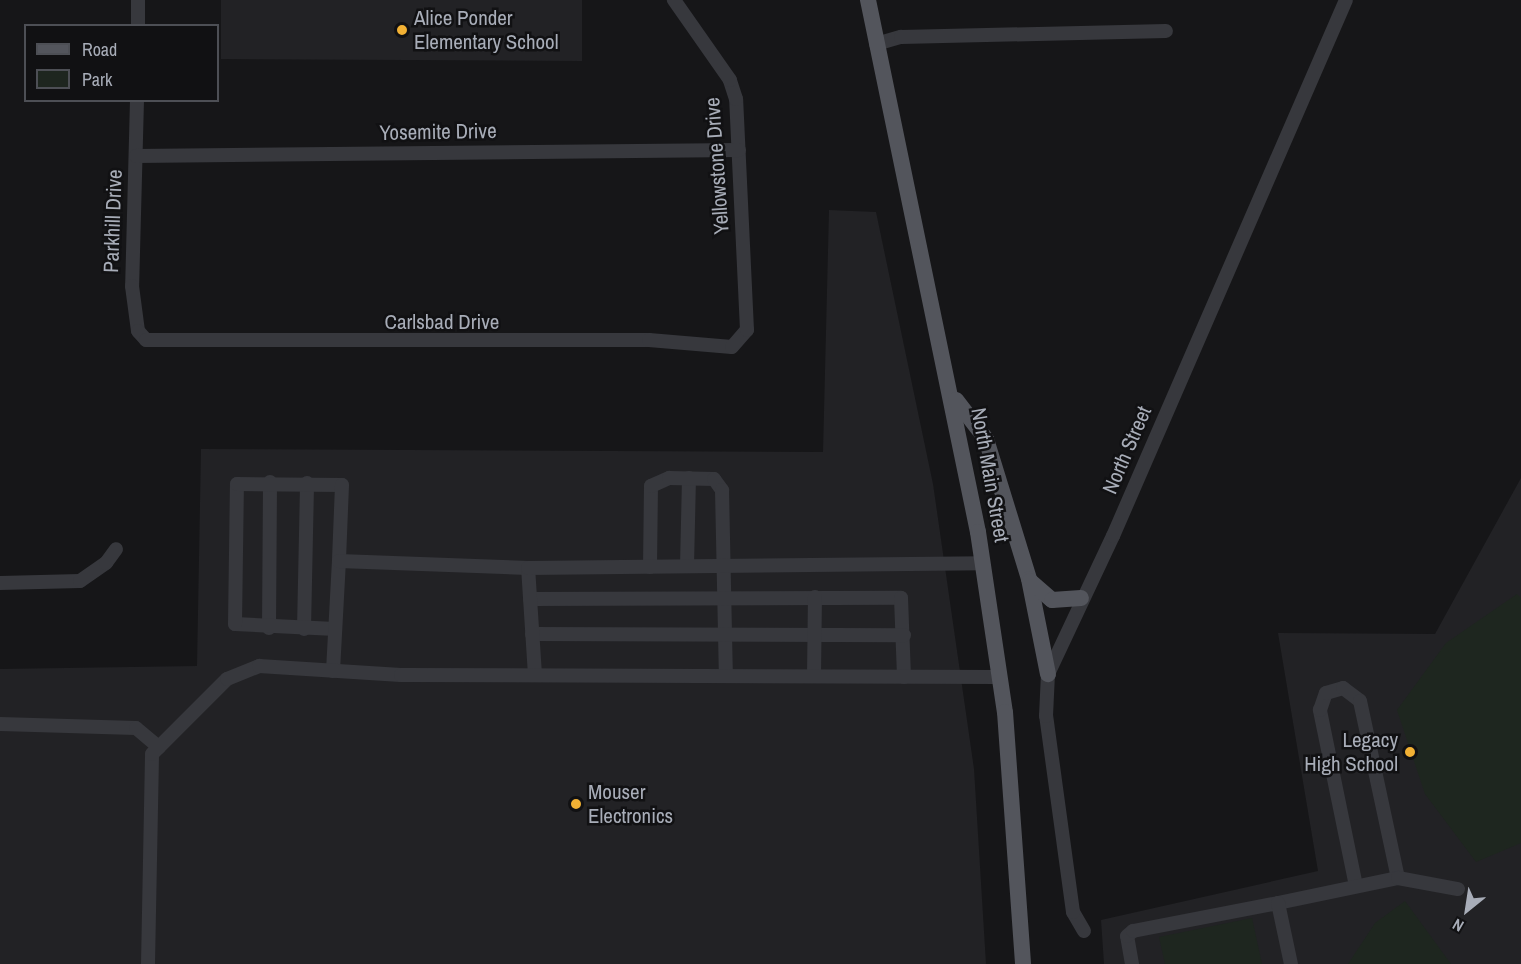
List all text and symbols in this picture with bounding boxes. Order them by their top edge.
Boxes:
place label: Alice Ponder Elementary School [414,5,559,55]
marker: Alice Ponder Elementary School [395,23,409,37]
legend [24,24,219,102]
text: Road [82,37,117,62]
text: Park [82,67,112,92]
street label: Yellowstone Drive [700,97,734,235]
street label: Yosemite Drive [379,118,497,146]
street label: Parkhill Drive [99,169,127,273]
street label: Carlsbad Drive [385,309,499,335]
street label: North Street [1097,402,1157,498]
street label: North Main Street [966,406,1014,544]
place label: Legacy High School [1304,727,1398,777]
marker: Legacy High School [1403,745,1417,759]
place label: Mouser Electronics [588,779,673,829]
marker: Mouser Electronics [569,797,583,811]
north arrow [1437,880,1497,940]
text: N [1448,914,1468,937]

